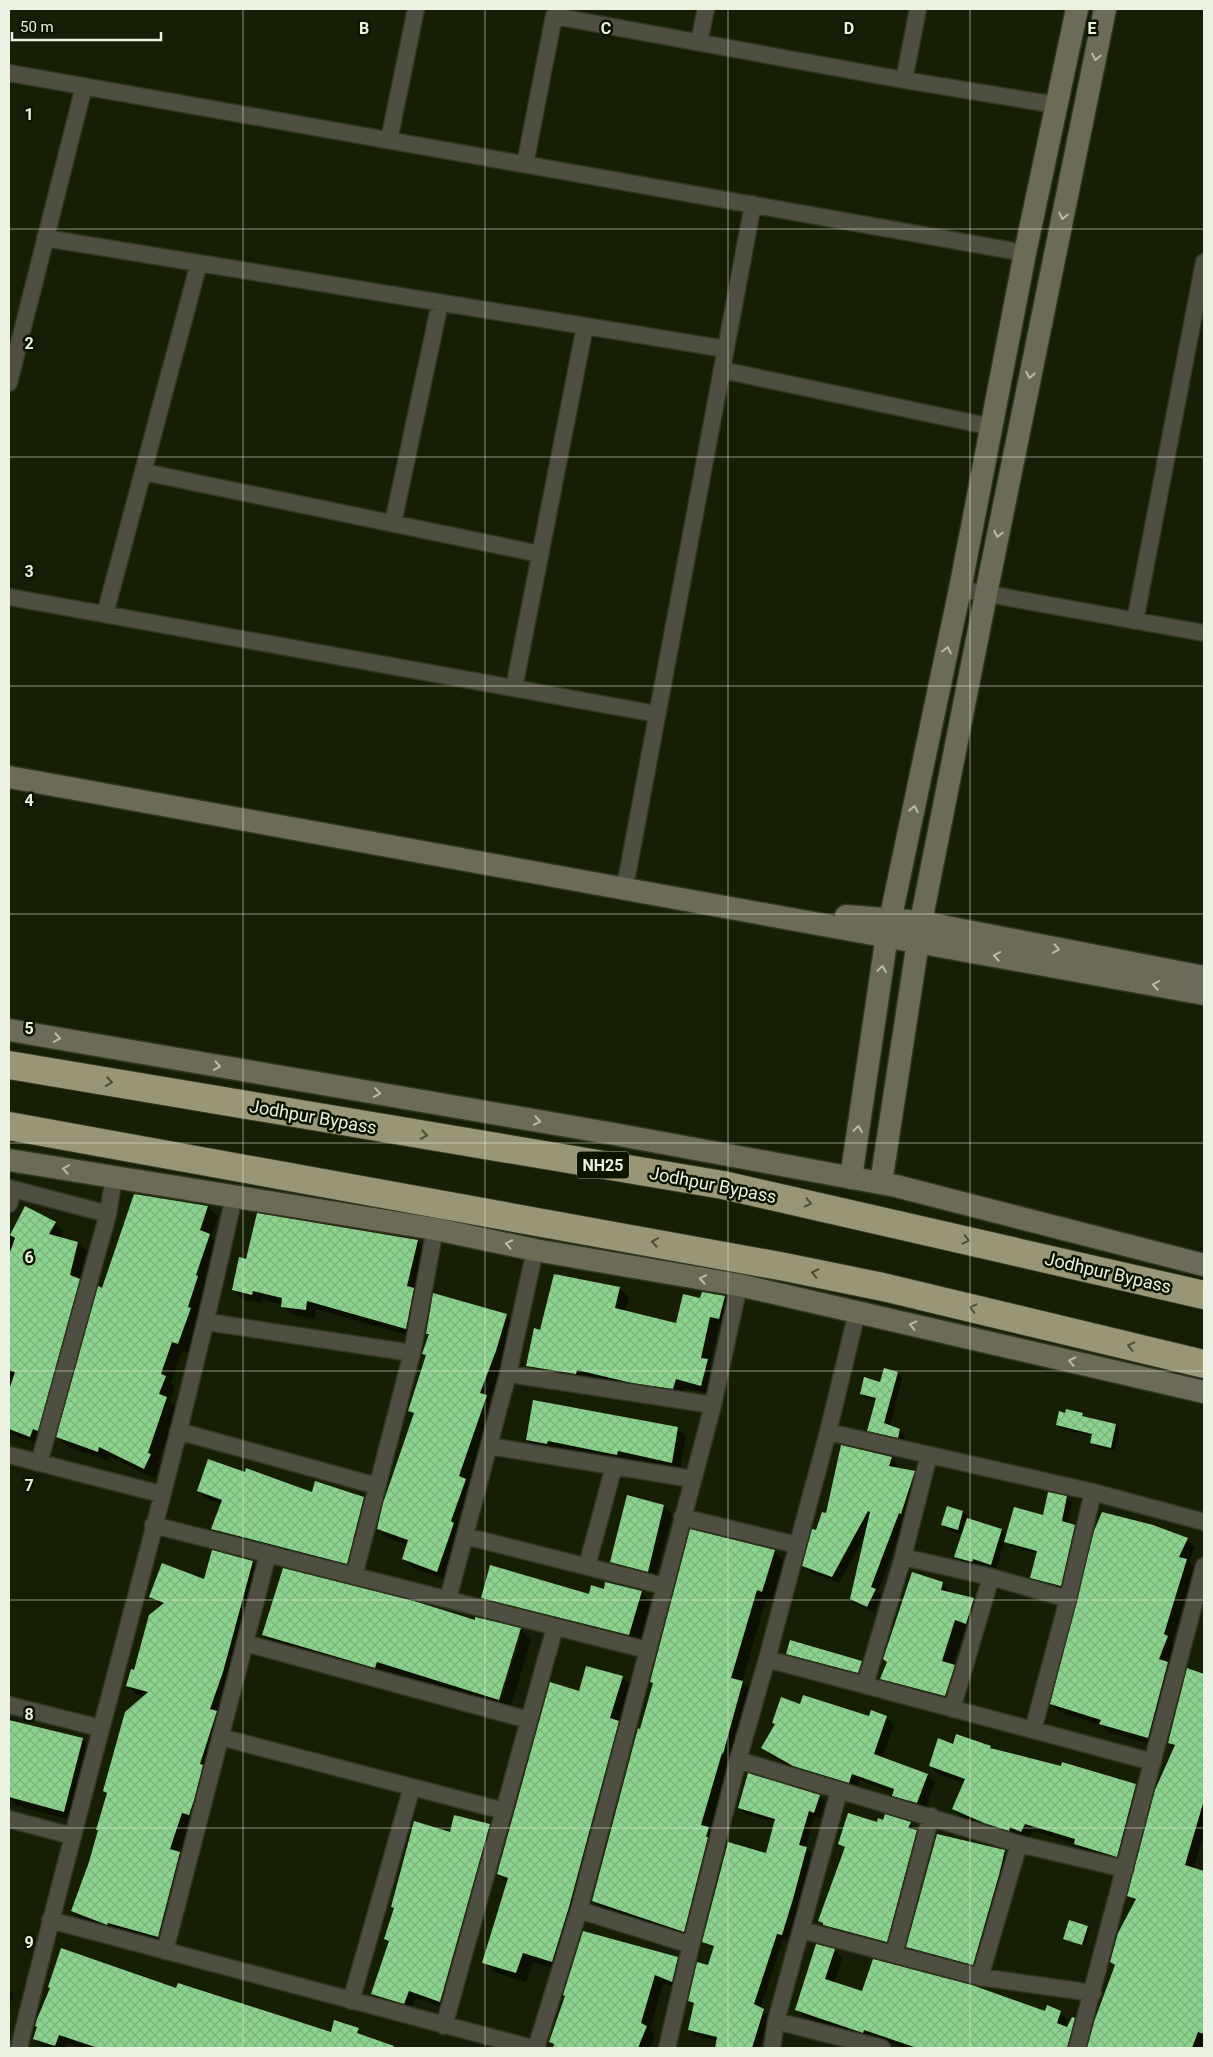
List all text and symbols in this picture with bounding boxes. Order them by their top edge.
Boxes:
scale bar [12,10,161,42]
text: 50 m [20,18,54,36]
text: B [359,19,369,38]
text: C [601,19,611,38]
text: D [844,19,854,38]
text: E [1088,19,1097,38]
one-way arrow [1091,52,1101,61]
text: 1 [24,105,34,124]
one-way arrow [1058,211,1069,220]
text: 2 [24,334,34,353]
one-way arrow [1026,370,1036,379]
one-way arrow [993,530,1004,539]
text: 3 [24,562,34,581]
one-way arrow [942,646,952,655]
text: 4 [24,791,34,810]
one-way arrow [908,805,919,814]
one-way arrow [1051,943,1060,953]
one-way arrow [992,951,1001,961]
one-way arrow [876,964,886,973]
one-way arrow [1152,981,1161,991]
text: 5 [24,1019,34,1038]
one-way arrow [52,1033,61,1043]
one-way arrow [213,1060,221,1070]
one-way arrow [104,1076,113,1086]
one-way arrow [373,1088,381,1098]
street label: Jodhpur Bypass [248,1095,378,1138]
one-way arrow [534,1115,542,1126]
one-way arrow [852,1125,863,1133]
one-way arrow [420,1130,429,1140]
road number: NH25 [577,1152,629,1178]
street label: Jodhpur Bypass [648,1162,778,1207]
one-way arrow [61,1164,69,1175]
one-way arrow [804,1197,813,1208]
one-way arrow [962,1234,971,1245]
one-way arrow [651,1238,659,1248]
one-way arrow [504,1240,513,1250]
text: 6 [24,1248,34,1267]
street label: Jodhpur Bypass [1043,1248,1173,1297]
one-way arrow [810,1268,819,1279]
one-way arrow [699,1274,708,1284]
one-way arrow [970,1304,978,1314]
one-way arrow [909,1320,918,1331]
one-way arrow [1127,1341,1136,1352]
one-way arrow [1067,1356,1076,1367]
text: 7 [24,1476,34,1495]
text: 8 [24,1705,34,1724]
text: 9 [24,1933,34,1952]

